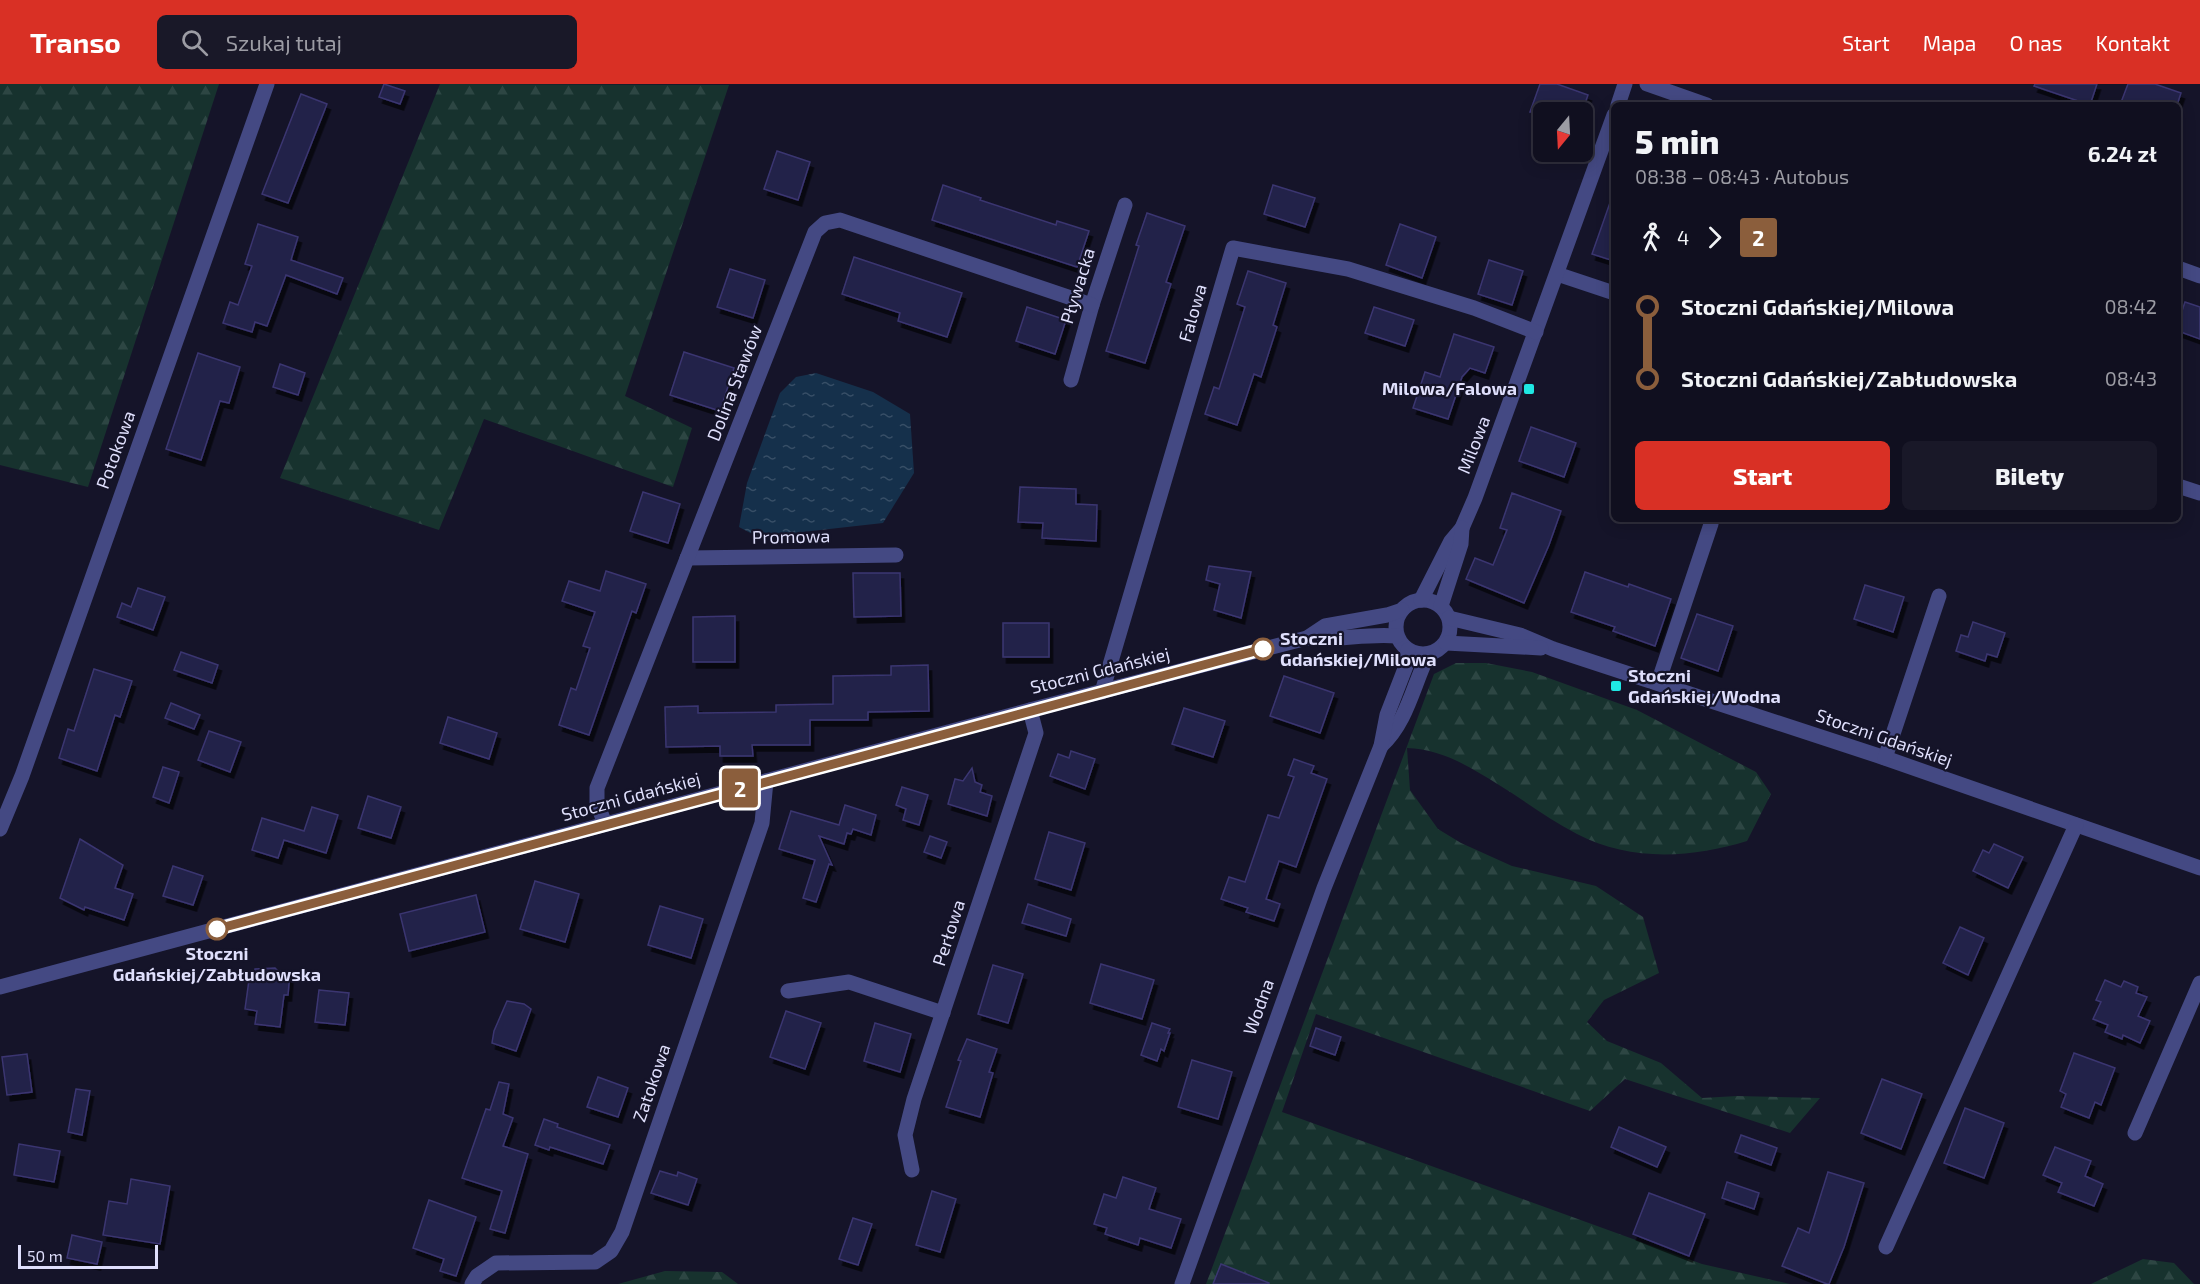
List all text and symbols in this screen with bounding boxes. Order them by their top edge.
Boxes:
search box [157,15,577,69]
text: Transo [30,25,121,59]
icon: search [178,26,211,59]
text: Szukaj tutaj [226,29,342,55]
text: Start [1842,30,1890,55]
text: Mapa [1923,30,1976,55]
text: O nas [2009,30,2063,55]
text: Kontakt [2096,30,2170,55]
north arrow [1533,102,1593,162]
map controls [1533,102,1593,162]
text: 5 min [1635,121,1719,161]
text: 6.24 zł [2088,140,2157,166]
text: 08:38 – 08:43 · Autobus [1635,164,1849,188]
icon: walk [1635,221,1668,254]
icon: forward [1698,221,1731,254]
text: 4 [1677,225,1689,249]
text: 2 [1752,225,1765,250]
street label: Pływacka [1055,245,1099,326]
street label: Falowa [1173,281,1211,344]
text: Stoczni Gdańskiej/Milowa [1681,293,1954,319]
text: 08:42 [2105,294,2157,318]
street label: Dolina Stawów [702,321,766,444]
text: Stoczni Gdańskiej/Zabłudowska [1681,365,2017,391]
text: 08:43 [2105,366,2157,390]
place label: Milowa/Falowa [1382,377,1517,399]
marker: Milowa/Falowa [1522,382,1536,396]
street label: Potokowa [91,408,139,492]
street label: Milowa [1452,412,1494,477]
button: Start [1635,441,1890,510]
button: Bilety [1902,441,2157,510]
street label: Promowa [752,524,830,548]
place label: Stoczni Gdańskiej/Milowa [1280,627,1437,670]
marker: Stoczni Gdańskiej/Milowa [1252,638,1274,660]
street label: Stoczni Gdańskiej [1028,642,1172,698]
place label: Stoczni Gdańskiej/Wodna [1628,664,1781,707]
marker: Stoczni Gdańskiej/Wodna [1609,679,1623,693]
street label: Stoczni Gdańskiej [1813,703,1955,771]
street label: Stoczni Gdańskiej [559,767,703,825]
line badge: 2 [720,768,760,808]
text: 2 [734,776,746,801]
street label: Perłowa [927,897,969,968]
marker: Stoczni Gdańskiej/Zabłudowska [206,918,228,940]
place label: Stoczni Gdańskiej/Zabłudowska [113,942,321,985]
street label: Wodna [1238,976,1278,1037]
street label: Zatokowa [627,1041,675,1124]
scale bar [18,1242,158,1270]
text: 50 m [27,1246,63,1265]

